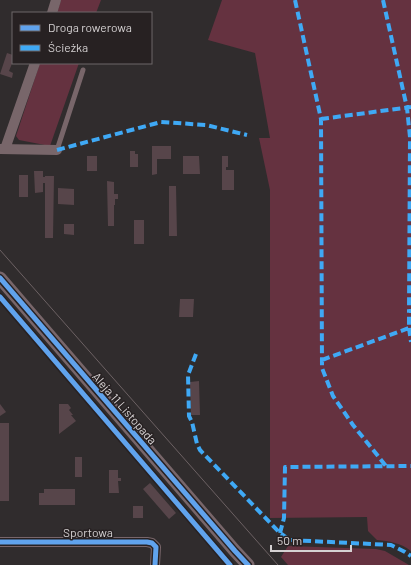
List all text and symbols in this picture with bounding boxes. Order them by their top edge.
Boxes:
legend [12,12,152,64]
text: Droga rowerowa [48,20,132,34]
text: Ścieżka [48,40,88,54]
street label: Aleja 11 Listopada [90,369,160,447]
street label: Sportowa [63,525,113,539]
scale bar [271,527,351,553]
text: 50 m [277,533,302,547]

